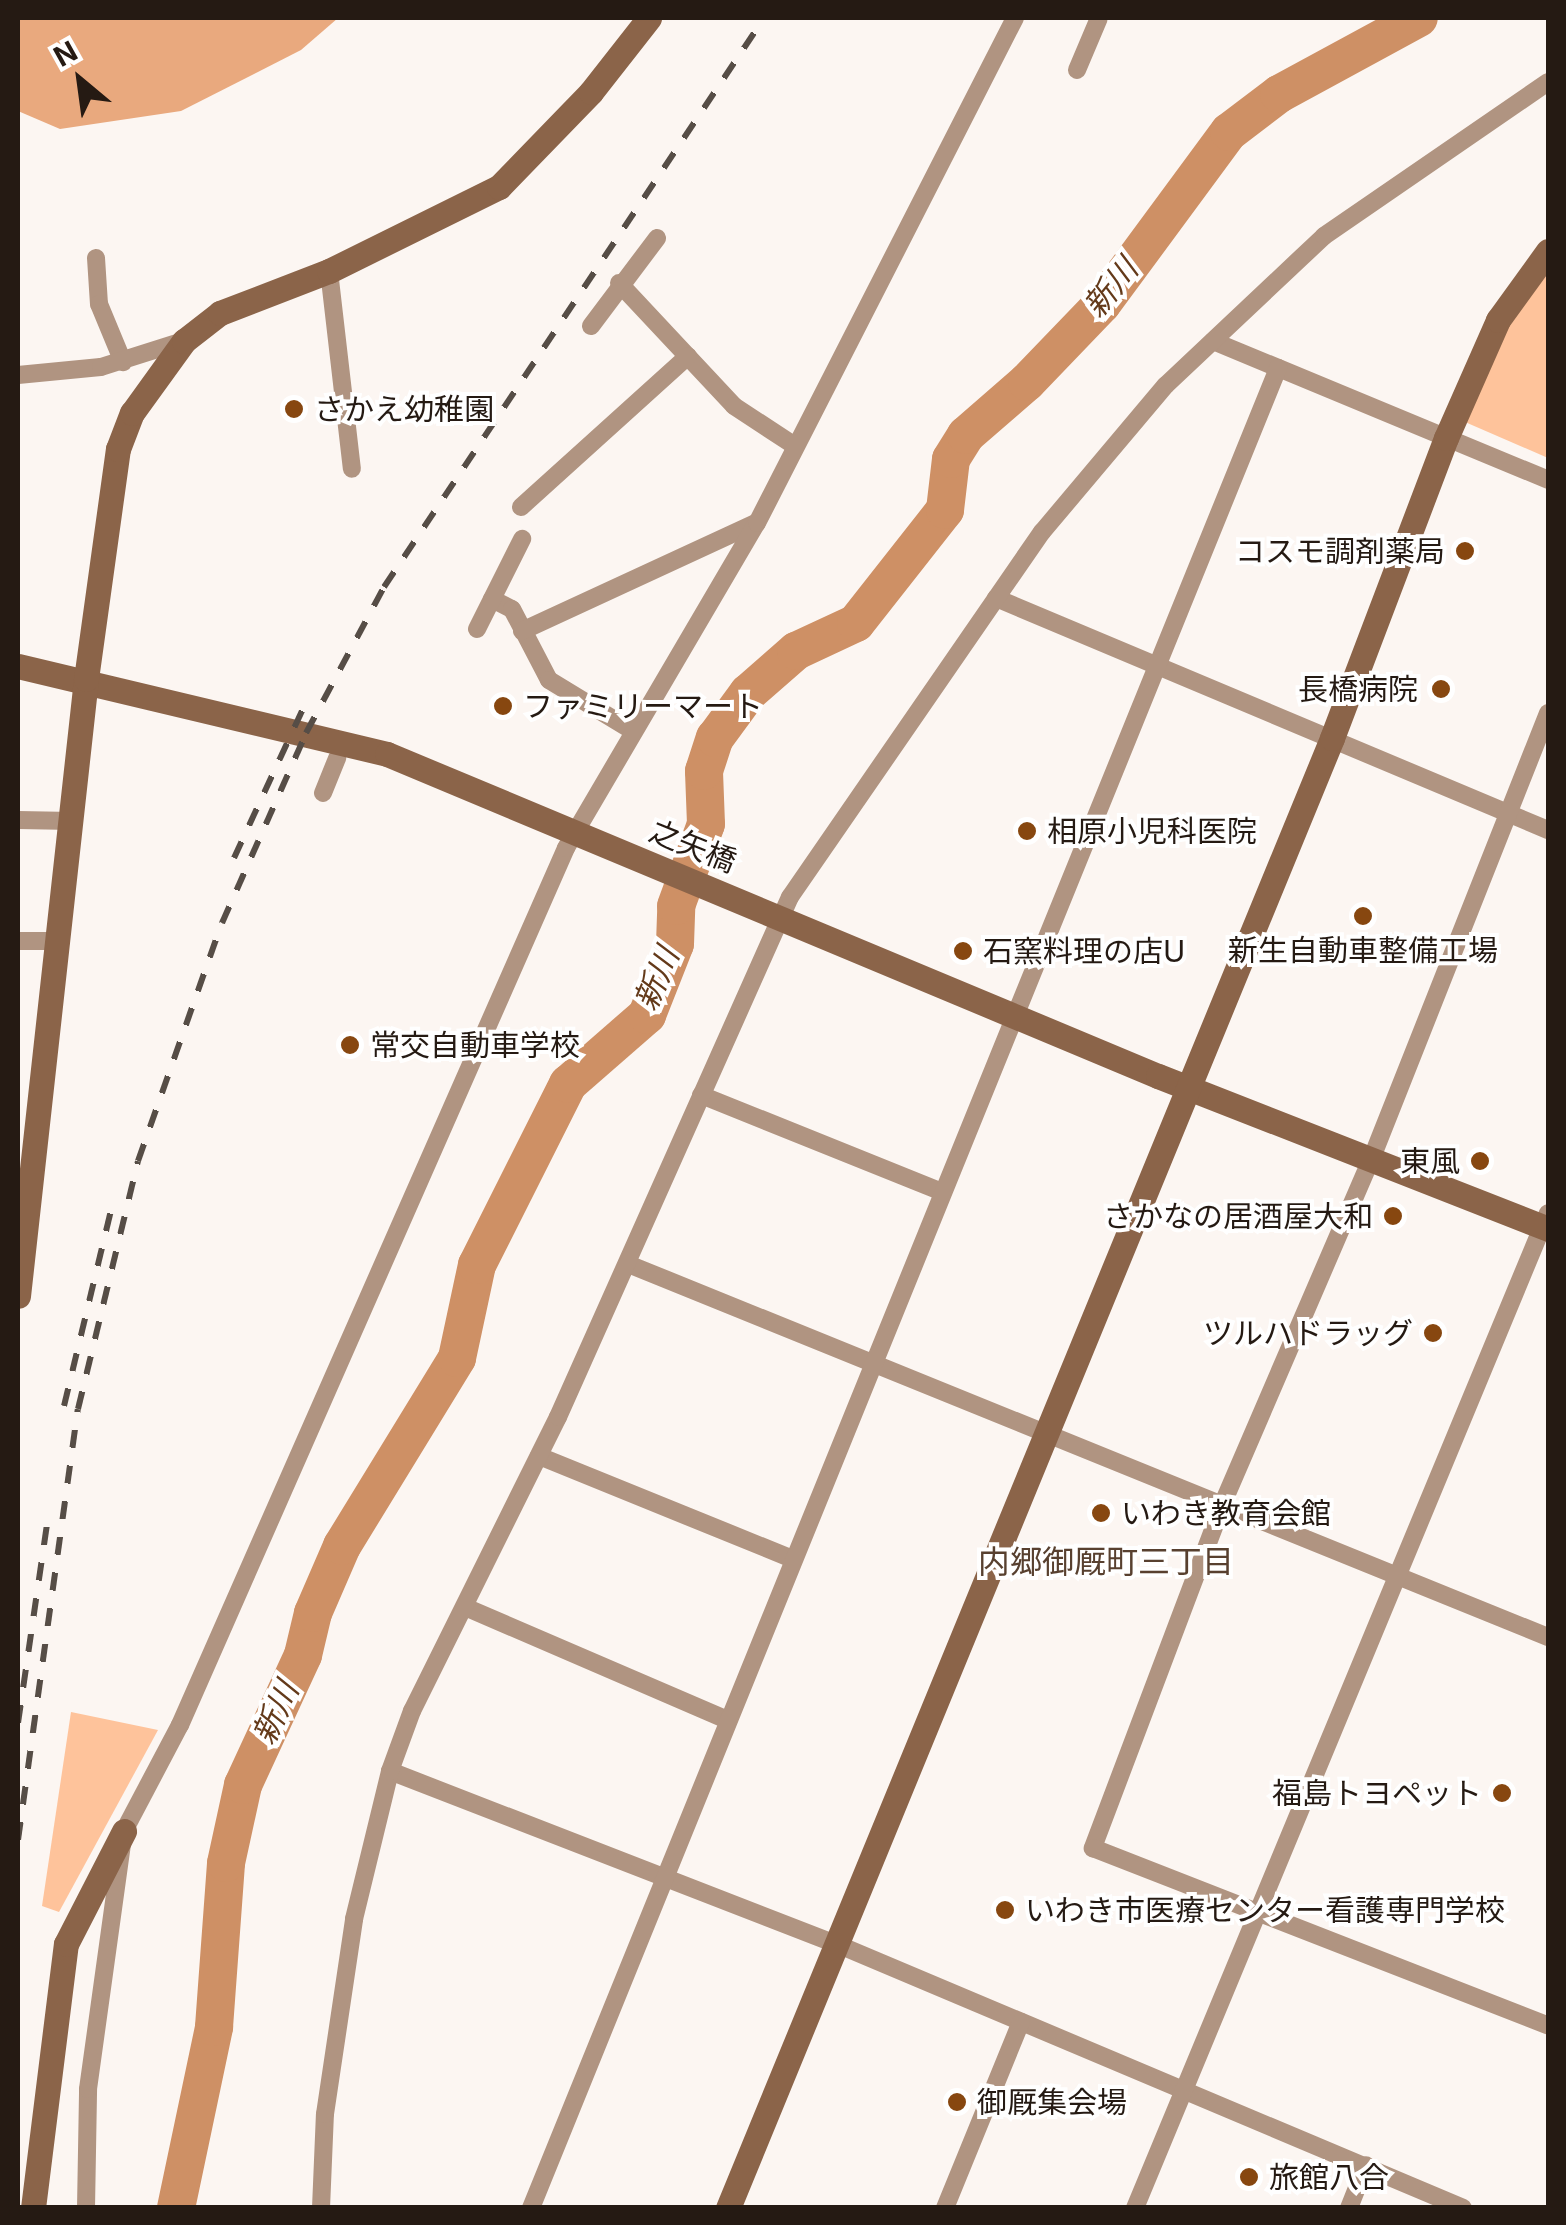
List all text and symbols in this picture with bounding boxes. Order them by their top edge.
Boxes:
north arrow [30,30,130,130]
text: N [48,34,83,74]
water label: 新川 [1076,251,1146,325]
place label: さかえ幼稚園 [314,391,494,427]
marker: さかえ幼稚園 [283,398,305,420]
place label: コスモ調剤薬局 [1235,533,1445,569]
marker: コスモ調剤薬局 [1454,540,1476,562]
place label: 長橋病院 [1298,671,1418,707]
marker: 長橋病院 [1428,676,1454,702]
place label: ファミリーマート [523,688,763,724]
marker: ファミリーマート [492,695,514,717]
street label: 之矢橋 [645,812,741,880]
place label: 相原小児科医院 [1047,813,1257,849]
marker: 相原小児科医院 [1016,820,1038,842]
marker: 新生自動車整備工場 [1352,905,1374,927]
place label: 新生自動車整備工場 [1228,932,1498,968]
place label: 石窯料理の店U [983,933,1185,969]
marker: 石窯料理の店U [952,940,974,962]
water label: 新川 [627,942,687,1016]
place label: 常交自動車学校 [370,1027,580,1063]
marker: 常交自動車学校 [339,1034,361,1056]
place label: 東風 [1400,1143,1460,1179]
marker: 東風 [1469,1150,1491,1172]
place label: さかなの居酒屋大和 [1103,1198,1373,1234]
marker: さかなの居酒屋大和 [1382,1205,1404,1227]
place label: ツルハドラッグ [1203,1315,1413,1351]
marker: ツルハドラッグ [1422,1322,1444,1344]
place label: いわき教育会館 [1121,1495,1331,1531]
marker: いわき教育会館 [1090,1502,1112,1524]
district label: 内郷御厩町三丁目 [978,1543,1234,1581]
water label: 新川 [245,1676,307,1750]
place label: 福島トヨペット [1272,1775,1482,1811]
marker: 福島トヨペット [1491,1782,1513,1804]
place label: いわき市医療センター看護専門学校 [1025,1892,1505,1928]
marker: いわき市医療センター看護専門学校 [994,1899,1016,1921]
place label: 御厩集会場 [977,2084,1127,2120]
marker: 御厩集会場 [946,2091,968,2113]
place label: 旅館八合 [1269,2159,1389,2195]
marker: 旅館八合 [1238,2166,1260,2188]

